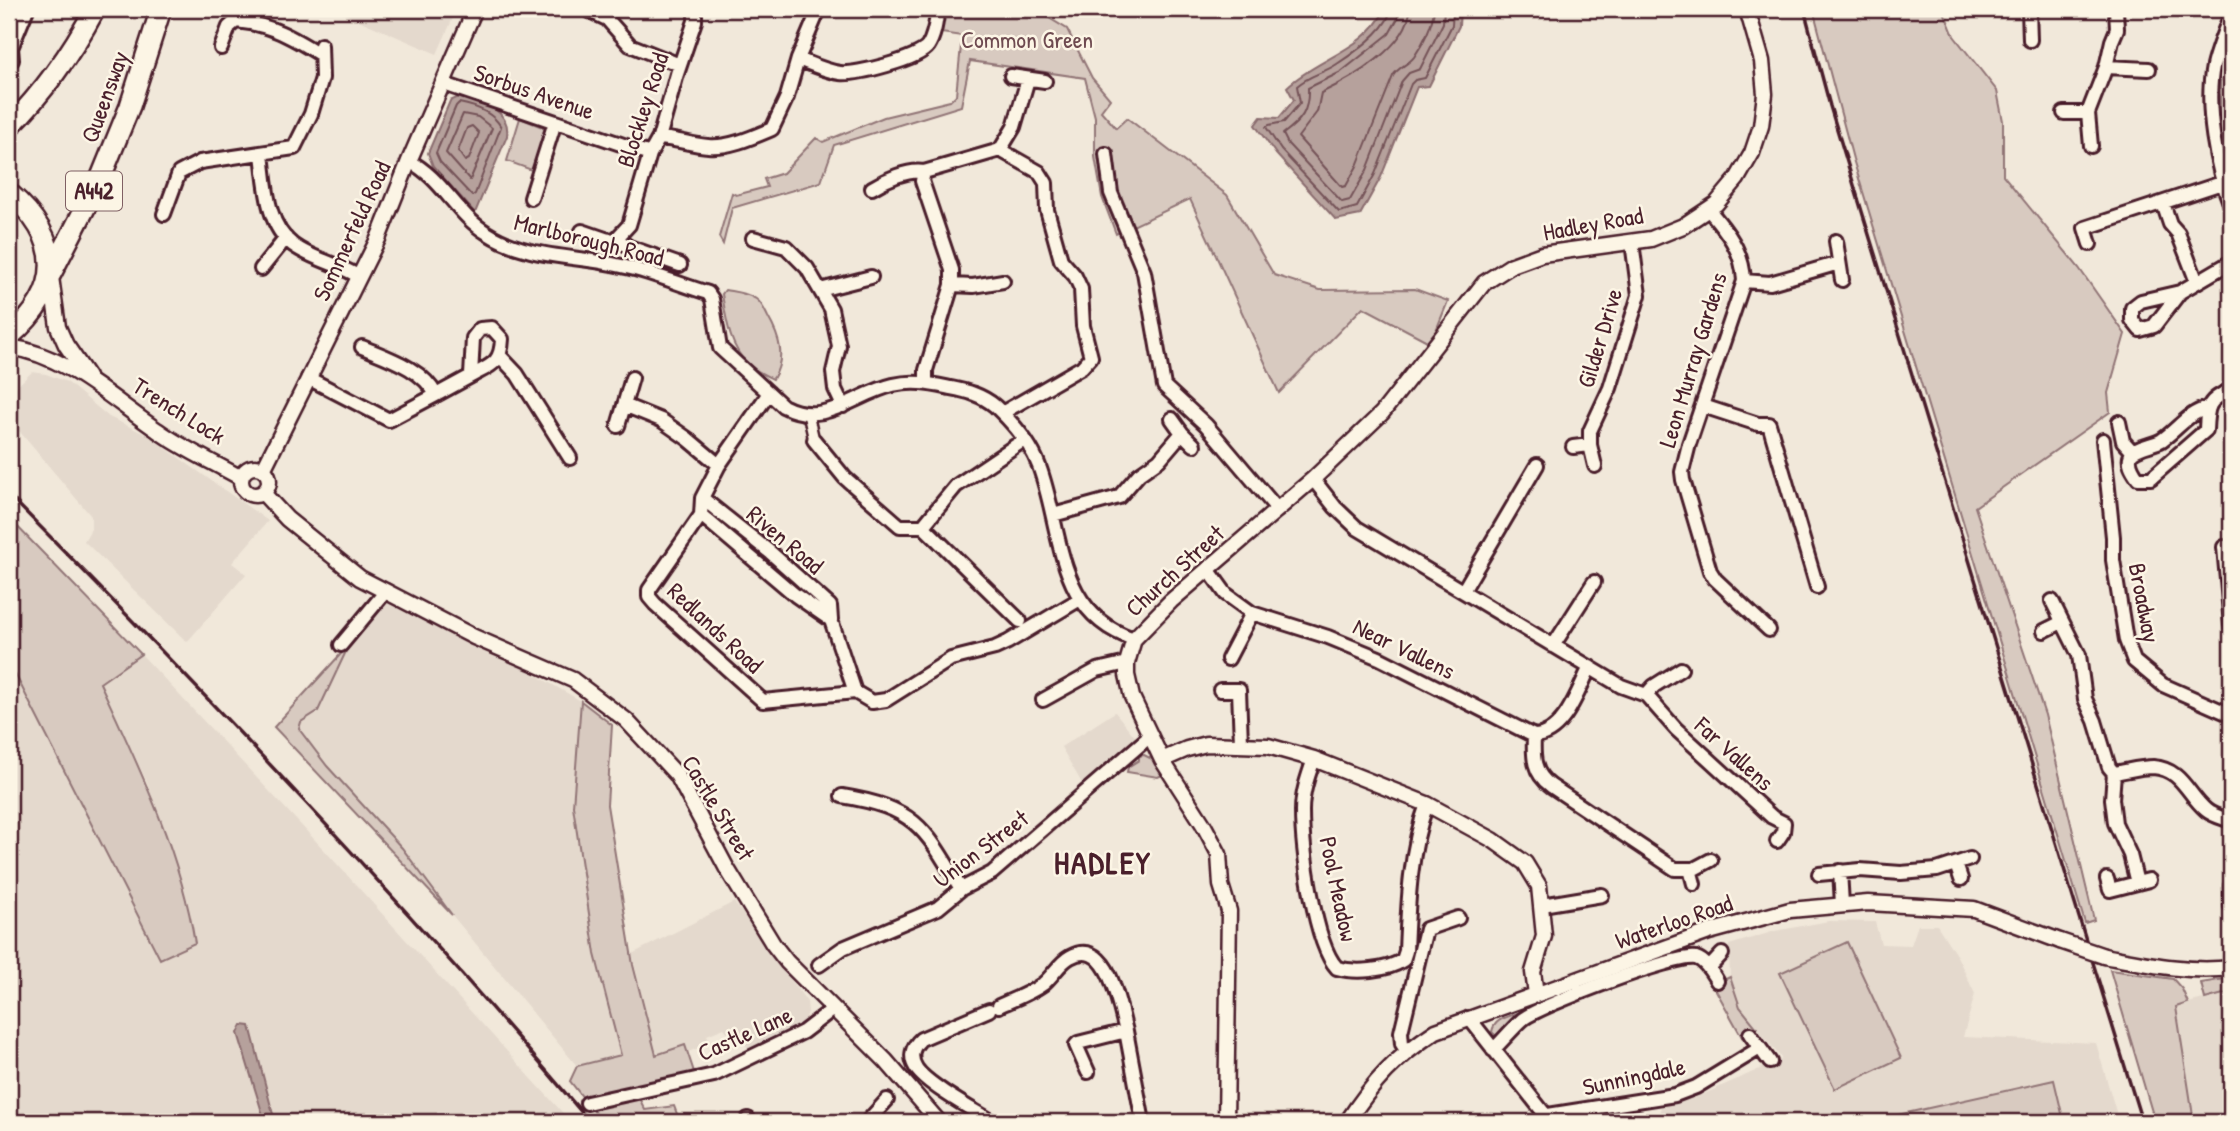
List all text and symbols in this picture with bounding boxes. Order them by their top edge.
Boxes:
park label: Common Green [961,23,1093,55]
street label: Queensway [73,46,135,147]
street label: Blockley Road [609,48,676,171]
street label: Sorbus Avenue [470,56,599,127]
street label: Sommerfeld Road [305,155,397,306]
road number: A442 [66,172,122,210]
street label: Hadley Road [1540,198,1645,248]
street label: Marlborough Road [511,205,667,273]
street label: Leon Murray Gardens [1650,268,1734,451]
street label: Gilder Drive [1569,284,1629,391]
street label: Trench Lock [127,369,232,451]
street label: Riven Road [740,498,831,581]
street label: Church Street [1118,517,1231,623]
street label: Broadway [2122,560,2168,645]
street label: Redlands Road [661,575,770,680]
street label: Near Vallens [1348,610,1461,686]
street label: Far Vallens [1688,709,1781,797]
street label: Castle Street [675,749,763,867]
street label: Union Street [926,801,1035,894]
street label: Pool Meadow [1312,834,1366,944]
district label: HADLEY [1054,841,1152,884]
street label: Waterloo Road [1611,886,1736,956]
street label: Castle Lane [692,998,797,1068]
street label: Sunningdale [1580,1049,1688,1102]

